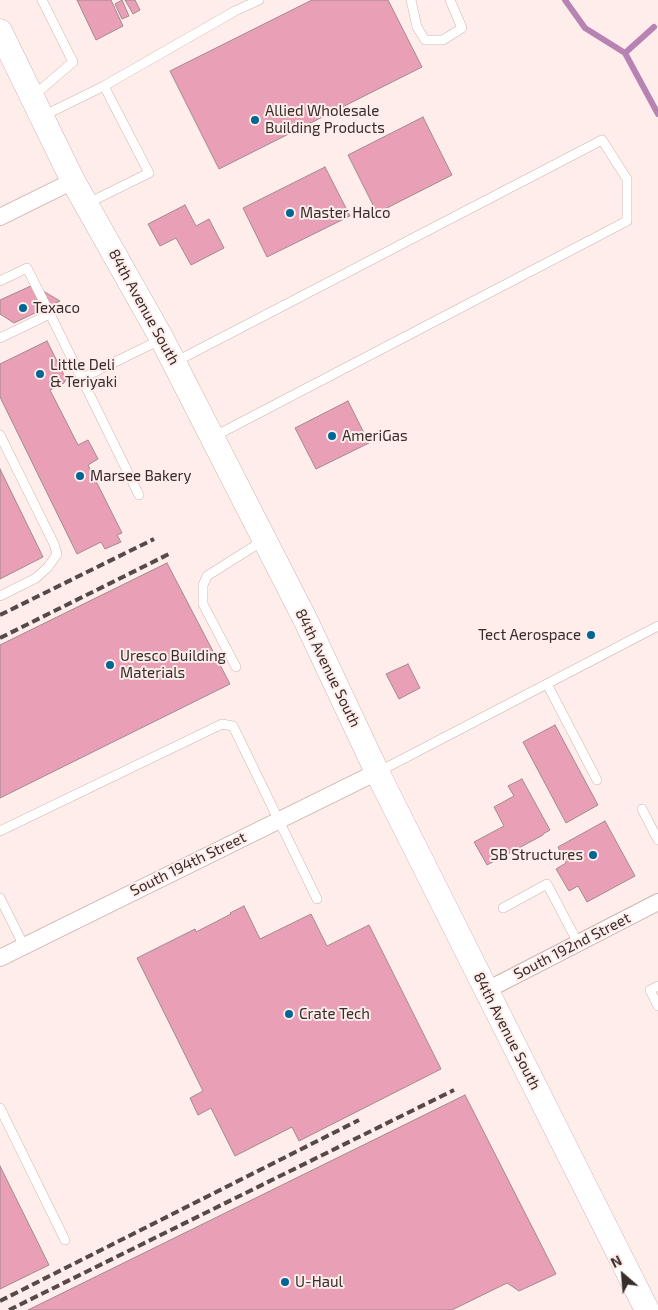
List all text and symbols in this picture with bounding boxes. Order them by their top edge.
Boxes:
place label: Allied Wholesale Building Products [265,102,385,137]
marker: Allied Wholesale Building Products [249,114,261,126]
place label: Master Halco [300,204,391,222]
marker: Master Halco [284,207,296,219]
street label: 84th Avenue South [105,246,183,368]
place label: Texaco [33,299,80,317]
marker: Texaco [17,302,29,314]
place label: Little Deli & Teriyaki [50,356,117,391]
marker: Little Deli & Teriyaki [34,368,46,380]
place label: AmeriGas [342,427,408,445]
marker: AmeriGas [326,430,338,442]
place label: Marsee Bakery [90,467,191,485]
marker: Marsee Bakery [74,470,86,482]
street label: 84th Avenue South [291,606,365,730]
place label: Tect Aerospace [478,626,581,644]
marker: Tect Aerospace [585,629,597,641]
place label: Uresco Building Materials [120,647,226,682]
marker: Uresco Building Materials [104,659,116,671]
street label: South 194th Street [127,828,249,900]
place label: SB Structures [490,846,583,864]
marker: SB Structures [587,849,599,861]
street label: South 192nd Street [511,909,633,983]
street label: 84th Avenue South [470,969,544,1093]
place label: Crate Tech [299,1005,370,1023]
marker: Crate Tech [283,1008,295,1020]
north arrow [598,1250,648,1300]
text: N [608,1251,624,1271]
place label: U-Haul [295,1273,343,1291]
marker: U-Haul [279,1276,291,1288]

